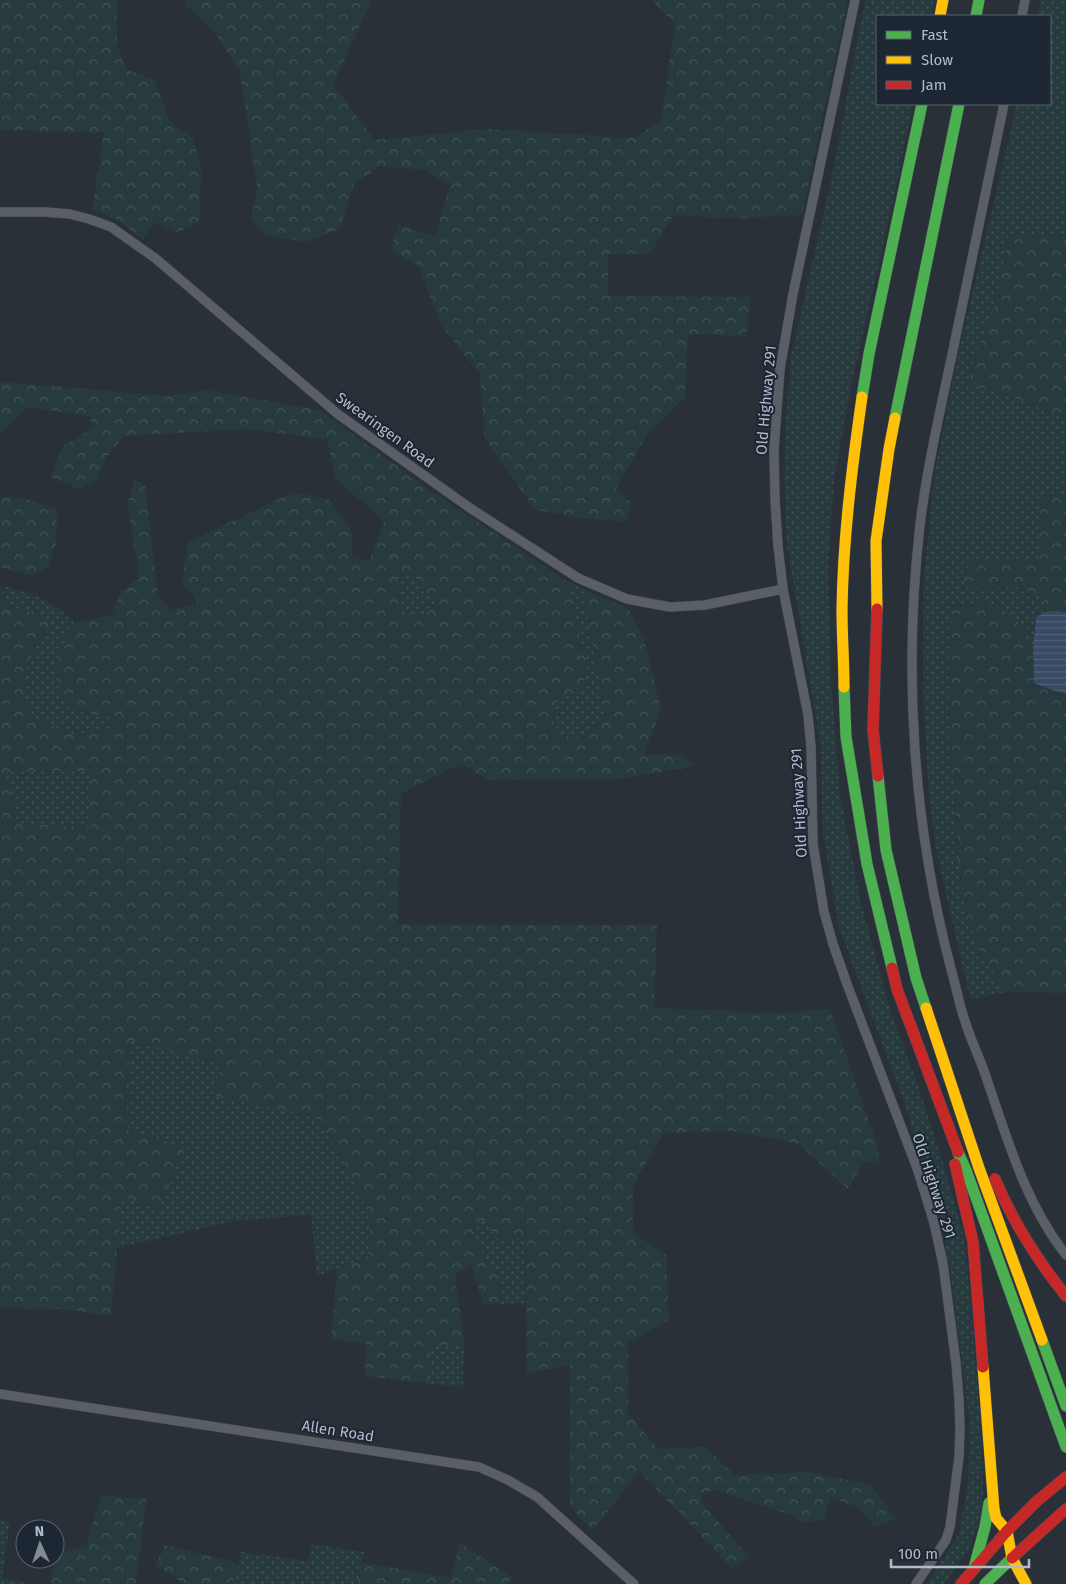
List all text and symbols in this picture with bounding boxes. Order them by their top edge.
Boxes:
legend [876,15,1051,105]
text: Fast [921,26,948,44]
text: Slow [921,51,953,69]
text: Jam [921,76,947,94]
street label: Old Highway 291 [752,344,780,456]
street label: Swearingen Road [332,388,438,472]
street label: Old Highway 291 [787,748,811,858]
street label: Old Highway 291 [908,1131,960,1241]
street label: Allen Road [301,1416,375,1446]
north arrow [15,1519,65,1569]
text: N [34,1523,44,1540]
scale bar [891,1536,1028,1568]
text: 100 m [898,1545,938,1563]

